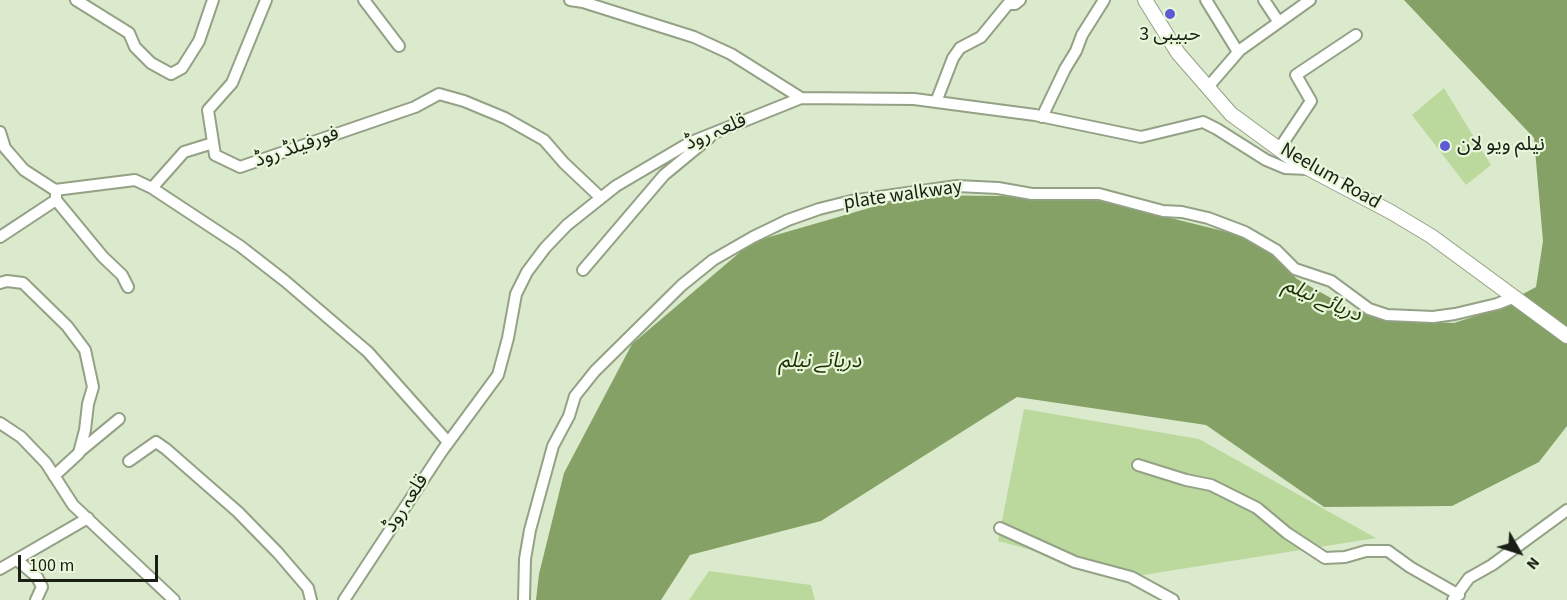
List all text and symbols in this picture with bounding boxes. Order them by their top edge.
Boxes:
marker: حبیبی 3 [1163,7,1177,21]
place label: حبیبی 3 [1139,24,1201,48]
street label: قلعہ روڈ [682,109,750,157]
street label: فورفیلڈ روڈ [251,122,343,174]
place label: نیلم ویو لان [1457,134,1545,158]
street label: Neelum Road [1275,139,1385,215]
marker: نیلم ویو لان [1438,139,1452,153]
street label: plate walkway [842,176,964,216]
water label: دریائے نیلم [1279,273,1365,329]
water label: دریائے نیلم [779,349,861,375]
street label: قلعہ روڈ [379,470,435,538]
north arrow [1489,522,1549,582]
scale bar [21,543,160,581]
text: N [1521,552,1545,574]
text: 100 m [29,553,74,578]

